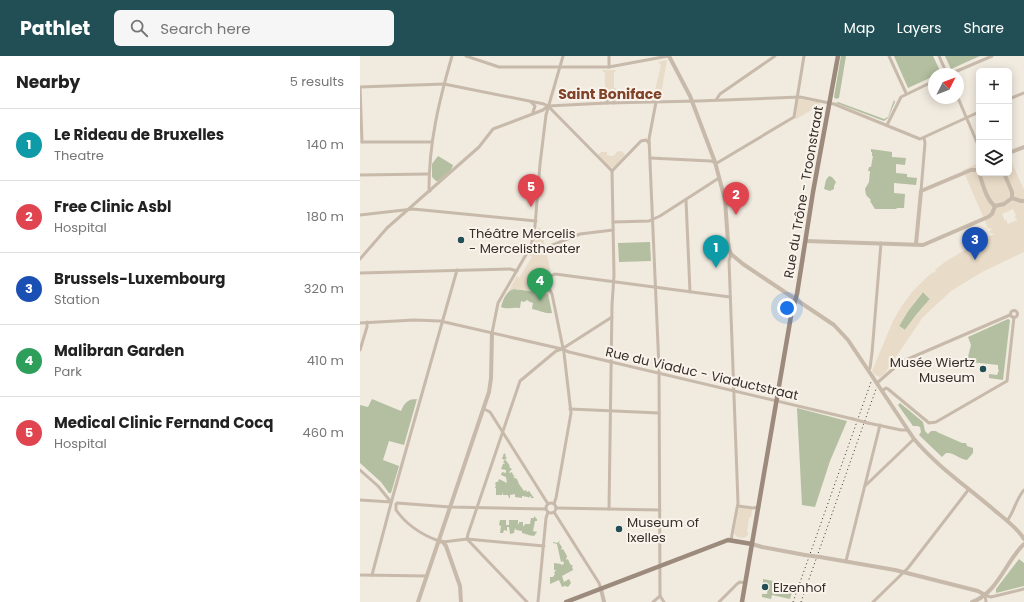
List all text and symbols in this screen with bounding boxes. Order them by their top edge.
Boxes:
search box [114,10,394,46]
text: Pathlet [20,15,90,42]
icon: search [128,17,150,39]
text: Search here [160,18,251,39]
text: Map [844,18,875,38]
text: Layers [897,18,941,38]
text: Share [963,18,1004,38]
north arrow [928,68,964,104]
map controls [976,68,1012,176]
button: + [976,68,1012,104]
text: Nearby [16,70,80,94]
text: 5 results [290,72,344,91]
district label: Saint Boniface [558,84,662,104]
street label: Rue du Trône - Troonstraat [779,104,828,280]
button: − [976,104,1012,140]
text: Le Rideau de Bruxelles [54,124,224,145]
text: 1 [27,135,31,154]
text: 140 m [307,135,344,154]
button: layers [976,140,1012,176]
text: Theatre [54,146,104,165]
pin: 5 [518,174,544,207]
pin: 2 [723,182,749,215]
text: Free Clinic Asbl [54,196,171,217]
text: 2 [25,207,33,226]
text: 180 m [307,207,344,226]
text: Hospital [54,218,107,237]
place label: Théâtre Mercelis - Mercelistheater [469,224,581,258]
pin: 3 [962,227,988,260]
marker: Théâtre Mercelis - Mercelistheater [456,235,466,245]
pin: 1 [703,235,729,268]
text: Brussels-Luxembourg [54,268,226,289]
pin: 4 [527,268,553,301]
text: 3 [25,279,33,298]
text: 320 m [304,279,344,298]
text: Station [54,290,100,309]
your location [777,298,797,318]
text: Malibran Garden [54,340,184,361]
street label: Rue du Viaduc - Viaductstraat [604,342,800,405]
text: 4 [25,351,33,370]
text: 410 m [307,351,344,370]
place label: Musée Wiertz Museum [890,353,975,387]
text: Park [54,362,82,381]
marker: Musée Wiertz Museum [978,364,988,374]
text: Medical Clinic Fernand Cocq [54,412,273,433]
text: 5 [25,423,33,442]
text: 460 m [303,423,344,442]
text: Hospital [54,434,107,453]
place label: Museum of Ixelles [627,513,699,547]
marker: Museum of Ixelles [614,524,624,534]
place label: Elzenhof [773,578,826,597]
marker: Elzenhof [760,582,770,592]

